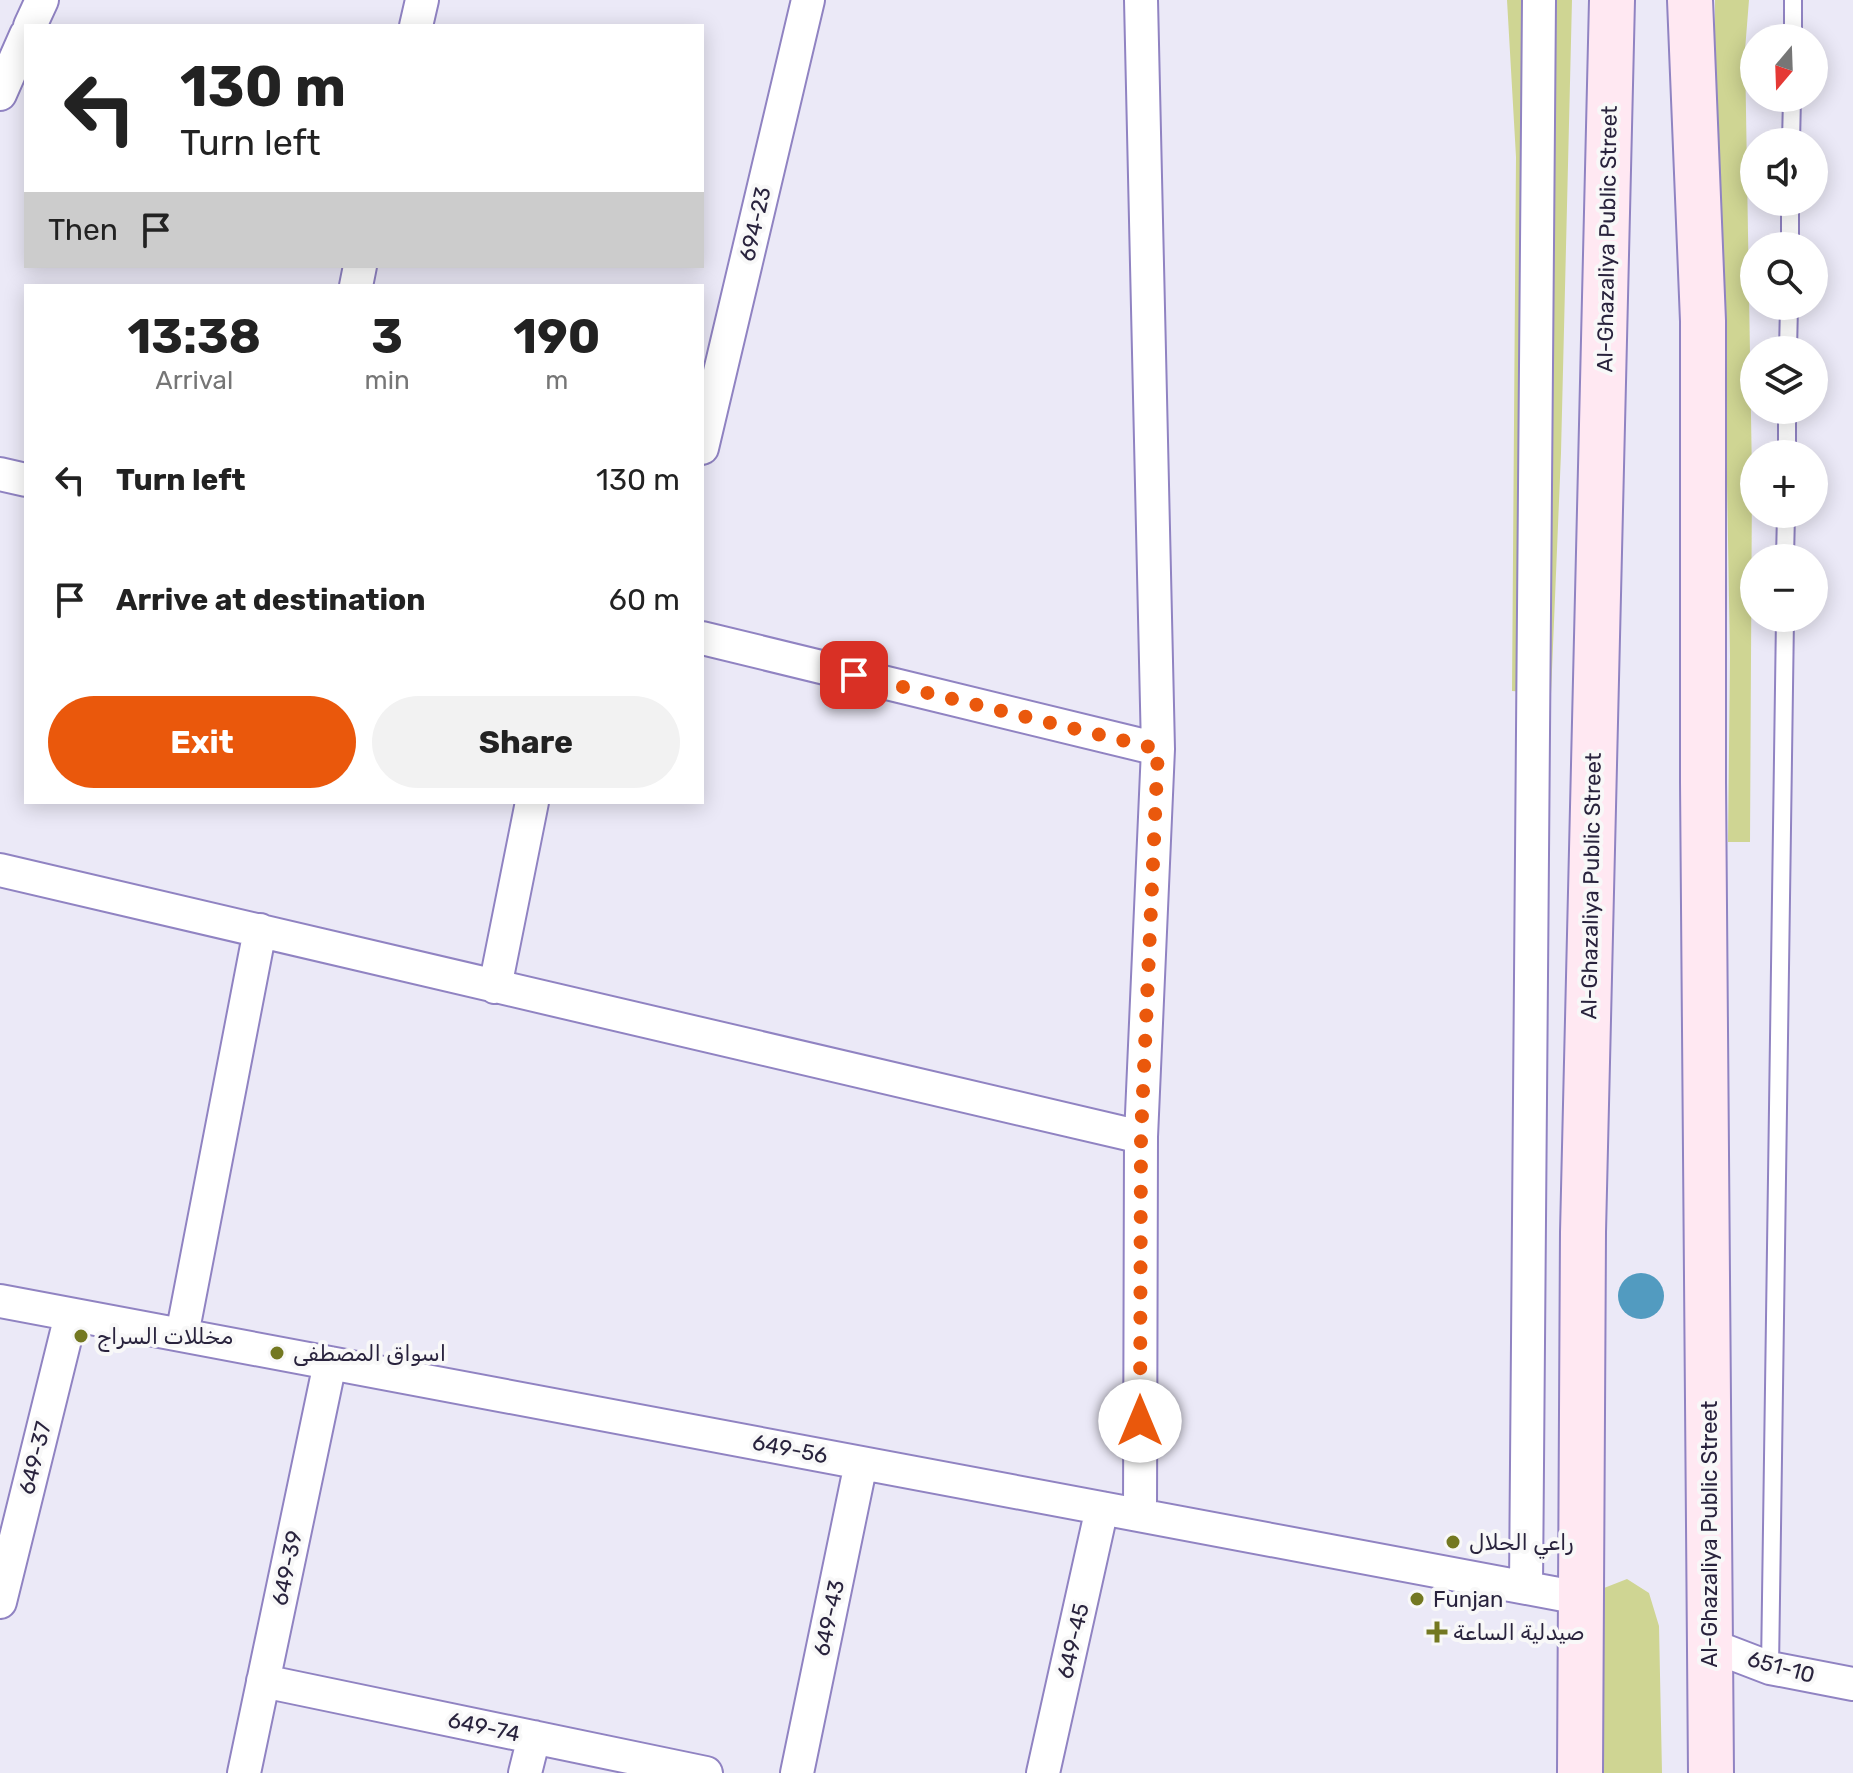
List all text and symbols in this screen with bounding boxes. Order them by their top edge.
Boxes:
north arrow [1740,24,1828,112]
map controls [1740,24,1828,632]
text: 130 m [180,54,346,120]
icon: left [48,56,152,160]
street label: Al-Ghazaliya Public Street [1591,105,1623,373]
text: Turn left [180,121,321,164]
button: sound [1740,128,1828,216]
street label: 694-23 [733,184,777,264]
icon: arrive [134,208,178,252]
text: Then [48,212,118,248]
button: search [1740,232,1828,320]
text: 13:38 [127,308,261,365]
text: 3 [371,308,403,365]
text: 190 [513,308,600,365]
button: layers [1740,336,1828,424]
text: Arrival [155,365,233,396]
text: min [365,365,410,396]
text: m [545,365,568,396]
button: + [1740,440,1828,528]
icon: left [48,458,92,502]
text: Turn left [116,462,246,498]
text: 130 m [596,462,680,498]
button: − [1740,544,1828,632]
icon: arrive [48,578,92,622]
text: Arrive at destination [116,582,426,618]
text: 60 m [609,582,680,618]
pin [820,641,888,709]
icon: arrive [832,653,876,697]
button: Exit [48,696,356,788]
button: Share [372,696,680,788]
street label: Al-Ghazaliya Public Street [1575,752,1607,1020]
place label: مخللات السراج [97,1323,233,1352]
marker: مخللات السراج [72,1327,90,1345]
place label: اسواق المصطفى [293,1340,446,1367]
marker: اسواق المصطفى [268,1344,286,1362]
position arrow [1098,1379,1182,1463]
street label: Al-Ghazaliya Public Street [1696,1400,1723,1667]
street label: 649-37 [13,1419,57,1497]
street label: 649-56 [750,1428,830,1470]
street label: 649-39 [266,1528,308,1608]
place label: راعي الحلال [1469,1529,1573,1559]
marker: راعي الحلال [1444,1533,1462,1551]
street label: 649-43 [808,1578,850,1658]
place label: Funjan [1433,1586,1503,1613]
marker: Funjan [1408,1590,1426,1608]
street label: 649-45 [1051,1601,1095,1681]
place label: صيدلية الساعة [1453,1619,1585,1646]
marker: صيدلية الساعة [1428,1623,1446,1641]
street label: 651-10 [1744,1645,1818,1689]
street label: 649-74 [445,1706,523,1748]

